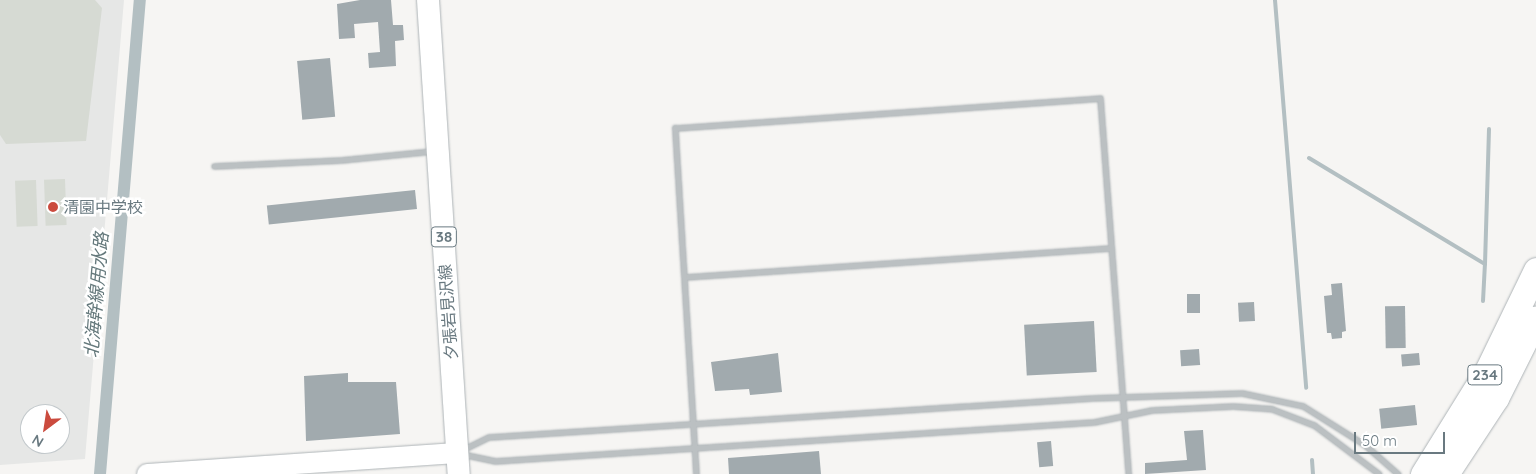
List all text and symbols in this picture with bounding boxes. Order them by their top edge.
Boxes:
place label: 清園中学校 [63,197,143,217]
marker: 清園中学校 [47,201,59,213]
road number: 38 [430,224,458,250]
water label: 北海幹線用水路 [81,231,113,359]
street label: 夕張岩見沢線 [435,263,461,361]
road number: 234 [1466,362,1504,388]
north arrow [20,404,70,454]
scale bar [1356,422,1447,454]
text: N [29,431,47,451]
text: 50 m [1362,431,1397,450]

